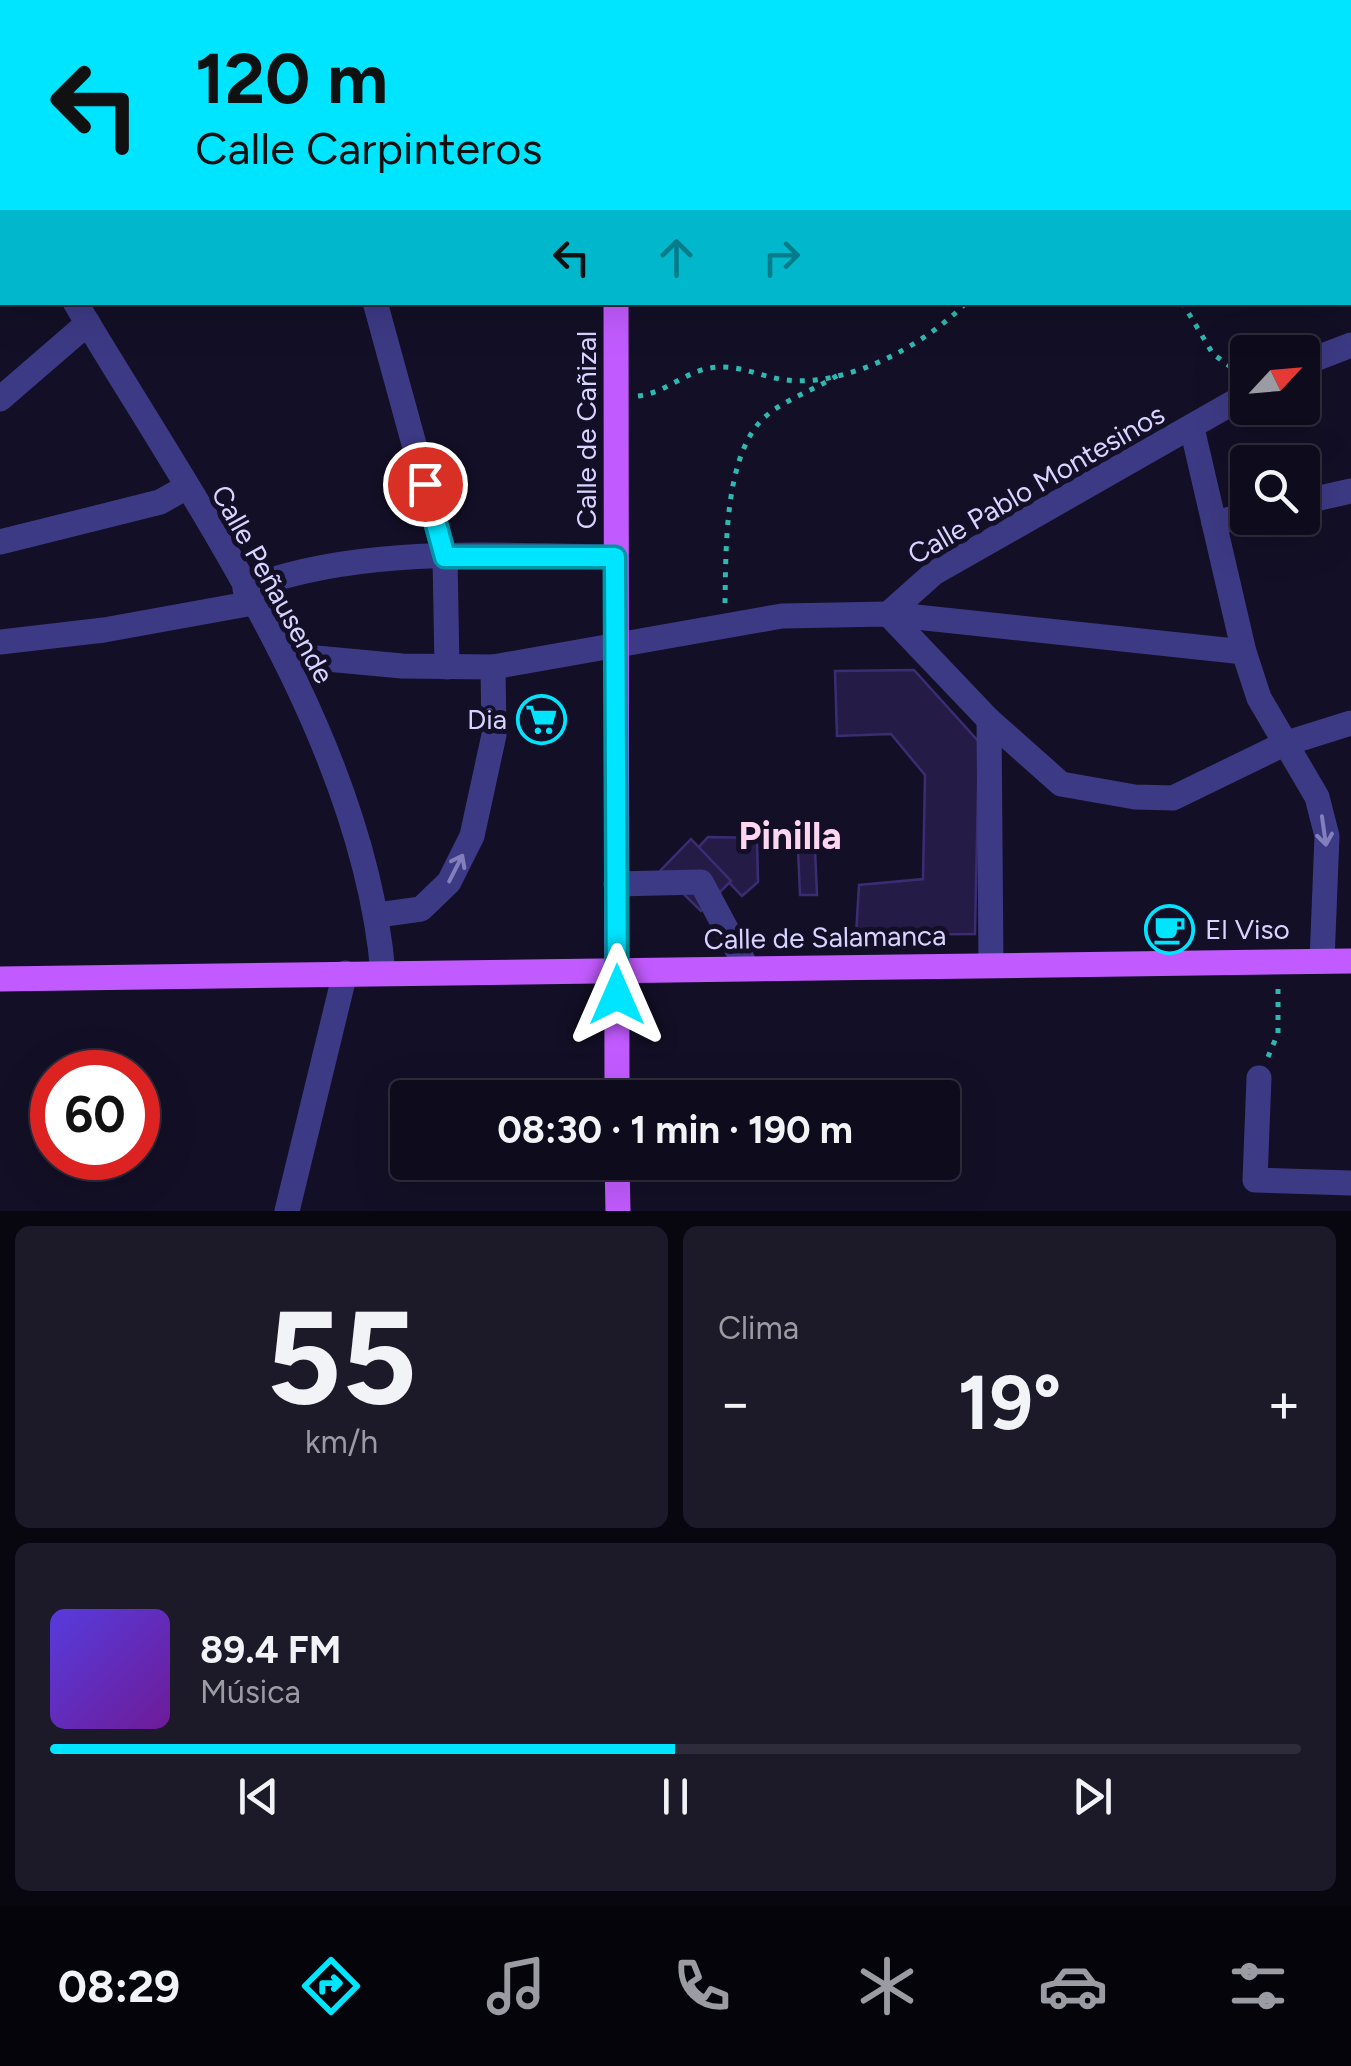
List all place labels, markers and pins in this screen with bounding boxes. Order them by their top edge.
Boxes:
pin [383,442,468,527]
supermarket icon: Dia [516,693,568,745]
place label: Dia [467,702,507,736]
cafe icon: El Viso [1144,903,1196,955]
place label: El Viso [1205,912,1290,946]

